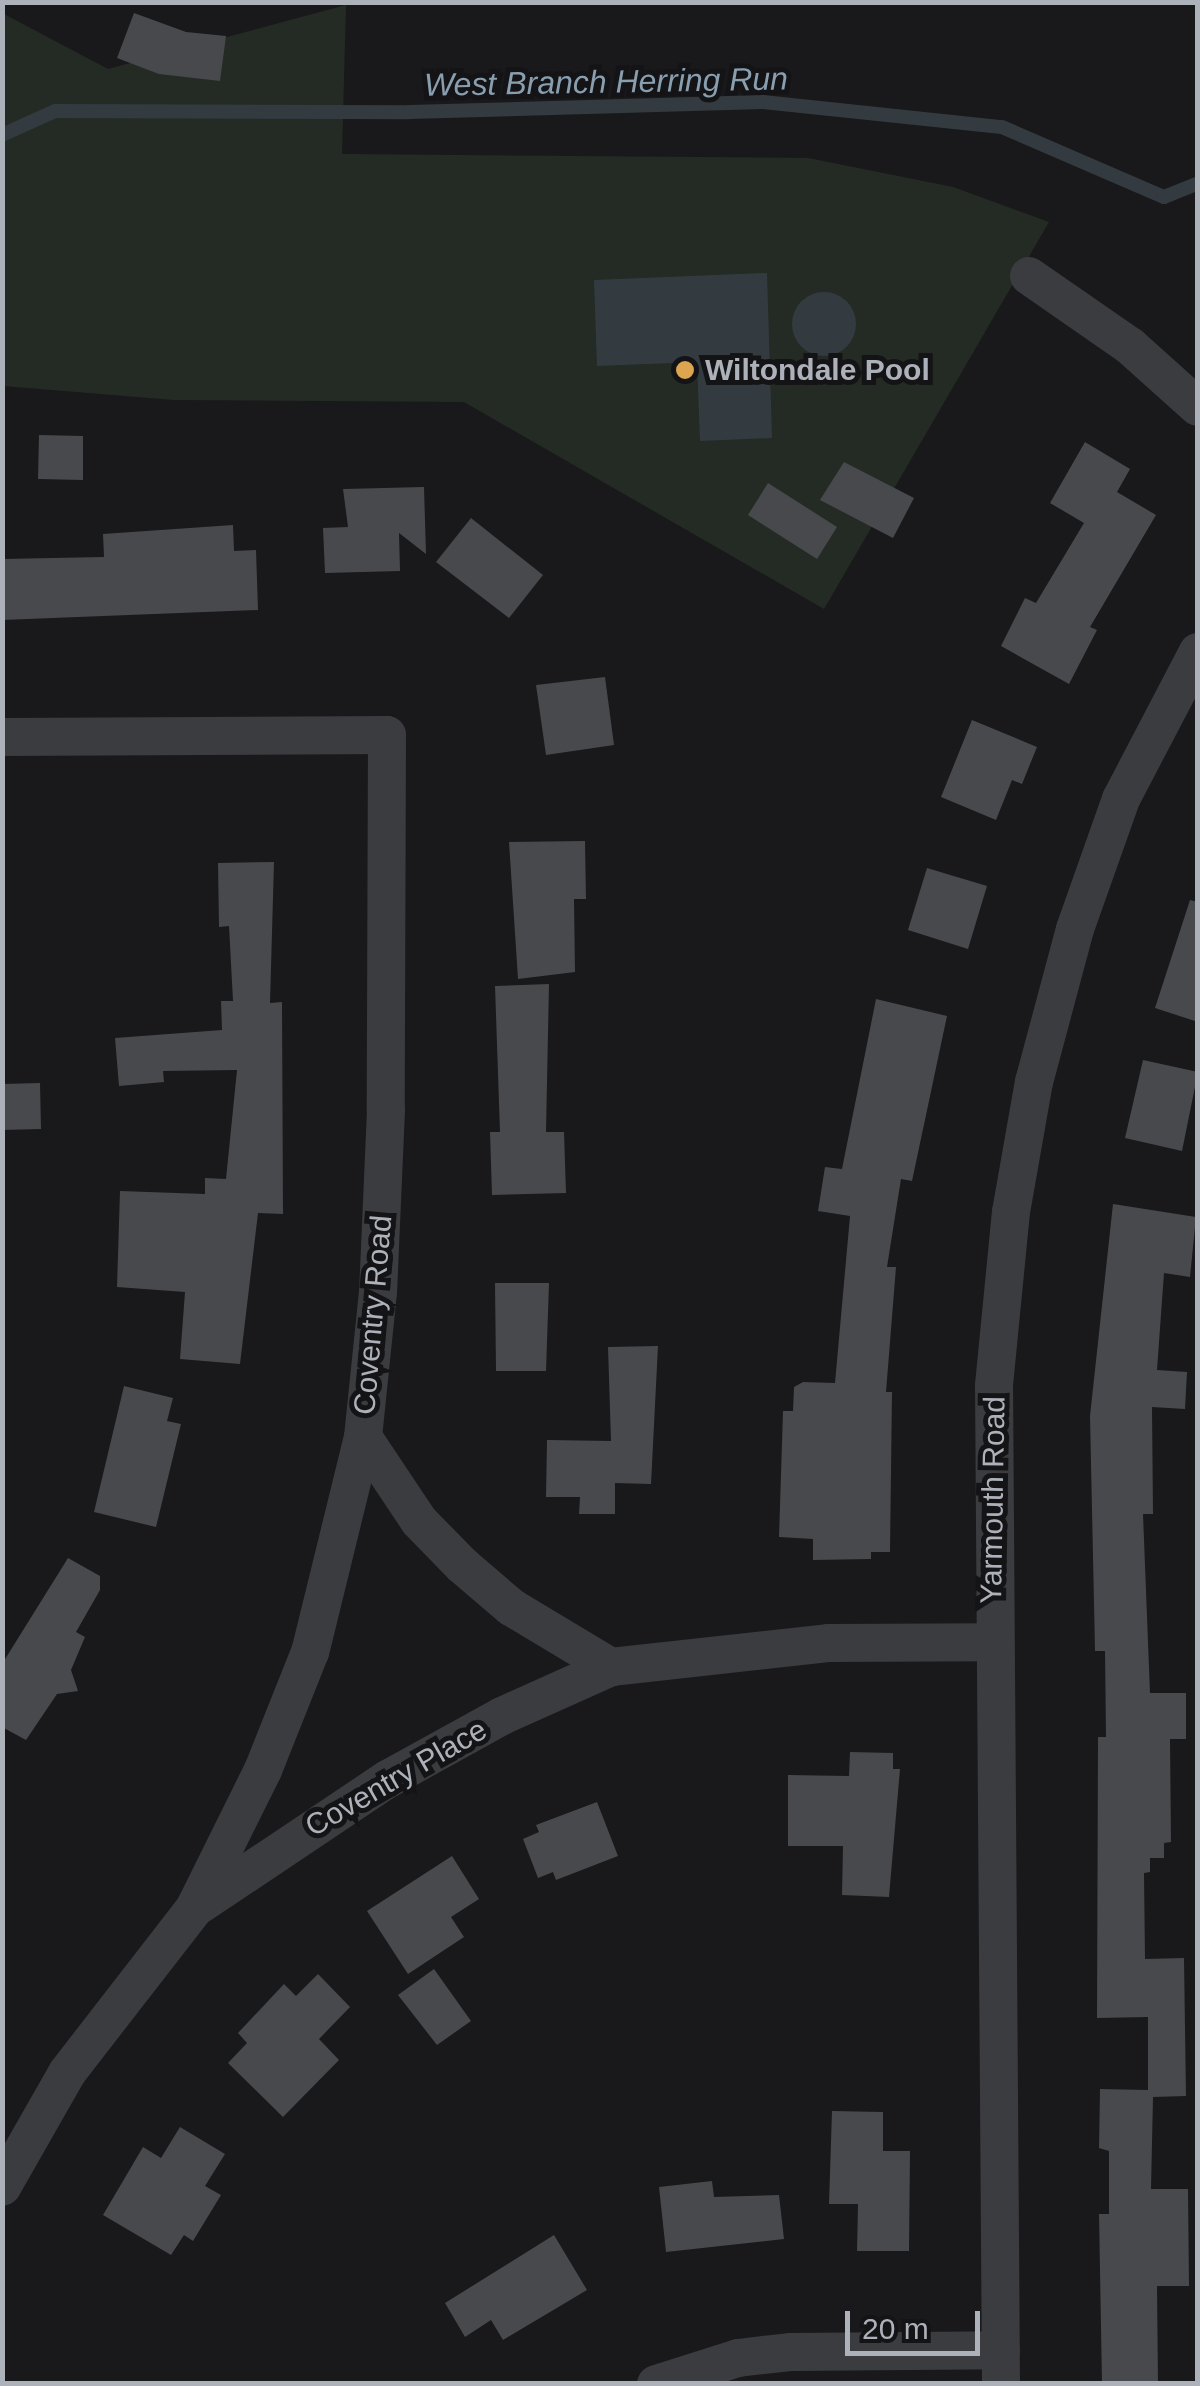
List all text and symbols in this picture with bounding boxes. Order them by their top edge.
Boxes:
water label: West Branch Herring Run [424,60,788,104]
place label: Wiltondale Pool [705,352,930,388]
marker: Wiltondale Pool [674,359,696,381]
street label: Coventry Road [346,1214,400,1416]
street label: Yarmouth Road [973,1396,1013,1604]
street label: Coventry Place [299,1712,493,1844]
scale bar [850,2291,985,2353]
text: 20 m [862,2312,929,2345]

